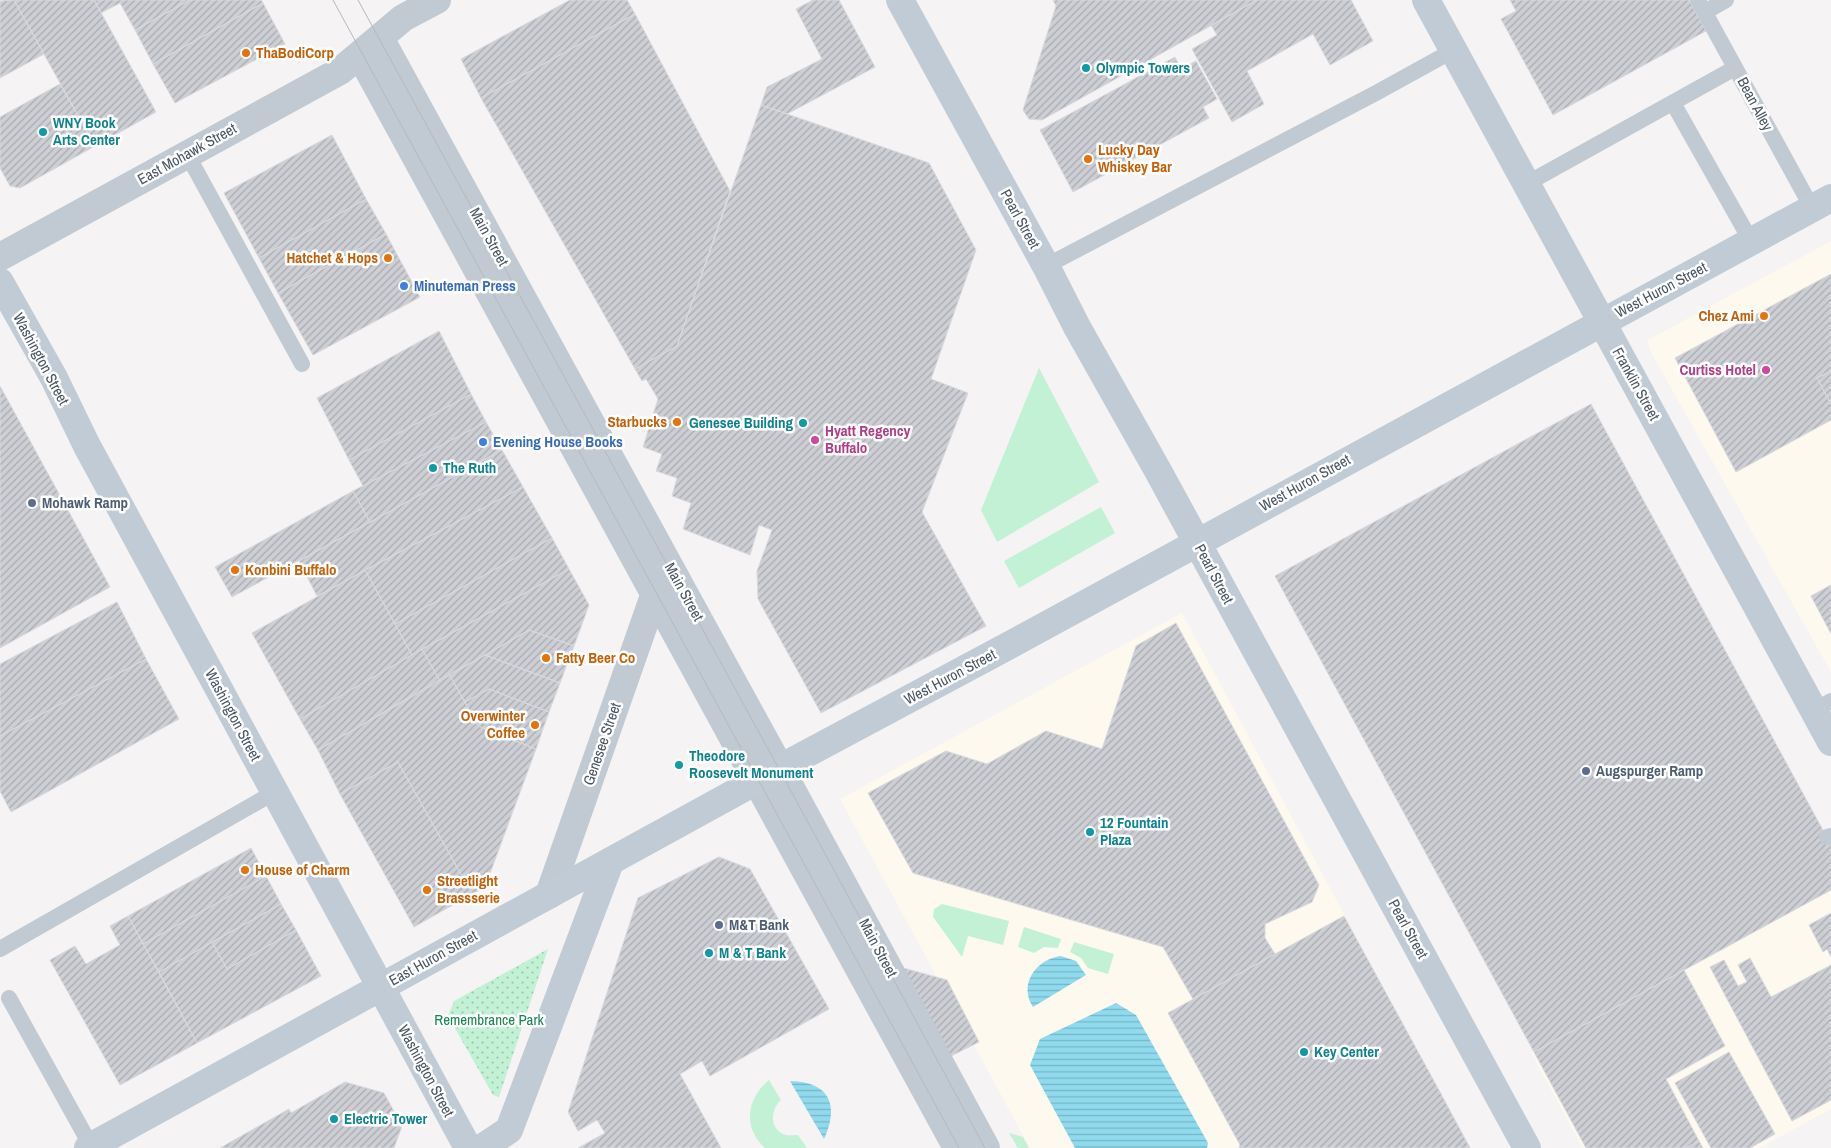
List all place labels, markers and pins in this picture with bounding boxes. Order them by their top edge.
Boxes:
place label: ThaBodiCorp [256,42,334,63]
marker: ThaBodiCorp [240,47,252,59]
place label: Olympic Towers [1096,57,1190,78]
marker: Olympic Towers [1080,62,1092,74]
place label: WNY Book Arts Center [53,112,120,150]
marker: WNY Book Arts Center [37,126,49,138]
place label: Lucky Day Whiskey Bar [1098,139,1172,177]
marker: Lucky Day Whiskey Bar [1082,153,1094,165]
place label: Hatchet & Hops [286,247,378,268]
marker: Hatchet & Hops [382,252,394,264]
place label: Minuteman Press [414,275,516,296]
marker: Minuteman Press [398,280,410,292]
place label: Chez Ami [1698,305,1754,326]
marker: Chez Ami [1758,310,1770,322]
place label: Curtiss Hotel [1679,359,1756,380]
marker: Curtiss Hotel [1760,364,1772,376]
place label: Starbucks [608,411,667,432]
place label: Genesee Building [689,412,793,433]
marker: Starbucks [671,416,683,428]
marker: Genesee Building [797,417,809,429]
place label: Hyatt Regency Buffalo [825,420,911,458]
place label: Evening House Books [493,431,623,452]
marker: Hyatt Regency Buffalo [809,434,821,446]
marker: Evening House Books [477,436,489,448]
place label: The Ruth [443,457,496,478]
marker: The Ruth [427,462,439,474]
place label: Mohawk Ramp [42,492,128,513]
marker: Mohawk Ramp [26,497,38,509]
place label: Konbini Buffalo [245,559,337,580]
marker: Konbini Buffalo [229,564,241,576]
place label: Fatty Beer Co [556,647,635,668]
marker: Fatty Beer Co [540,652,552,664]
place label: Overwinter Coffee [461,705,525,743]
marker: Overwinter Coffee [529,719,541,731]
place label: Theodore Roosevelt Monument [689,745,813,783]
marker: Theodore Roosevelt Monument [673,759,685,771]
place label: Augspurger Ramp [1596,760,1703,781]
marker: Augspurger Ramp [1580,765,1592,777]
place label: 12 Fountain Plaza [1100,812,1168,850]
marker: 12 Fountain Plaza [1084,826,1096,838]
place label: House of Charm [255,859,350,880]
marker: House of Charm [239,864,251,876]
place label: Streetlight Brassserie [437,870,500,908]
marker: Streetlight Brassserie [421,884,433,896]
place label: M&T Bank [729,914,789,935]
marker: M&T Bank [713,919,725,931]
place label: M & T Bank [719,942,786,963]
marker: M & T Bank [703,947,715,959]
place label: Key Center [1314,1041,1379,1062]
marker: Key Center [1298,1046,1310,1058]
place label: Electric Tower [344,1108,427,1129]
marker: Electric Tower [328,1113,340,1125]

